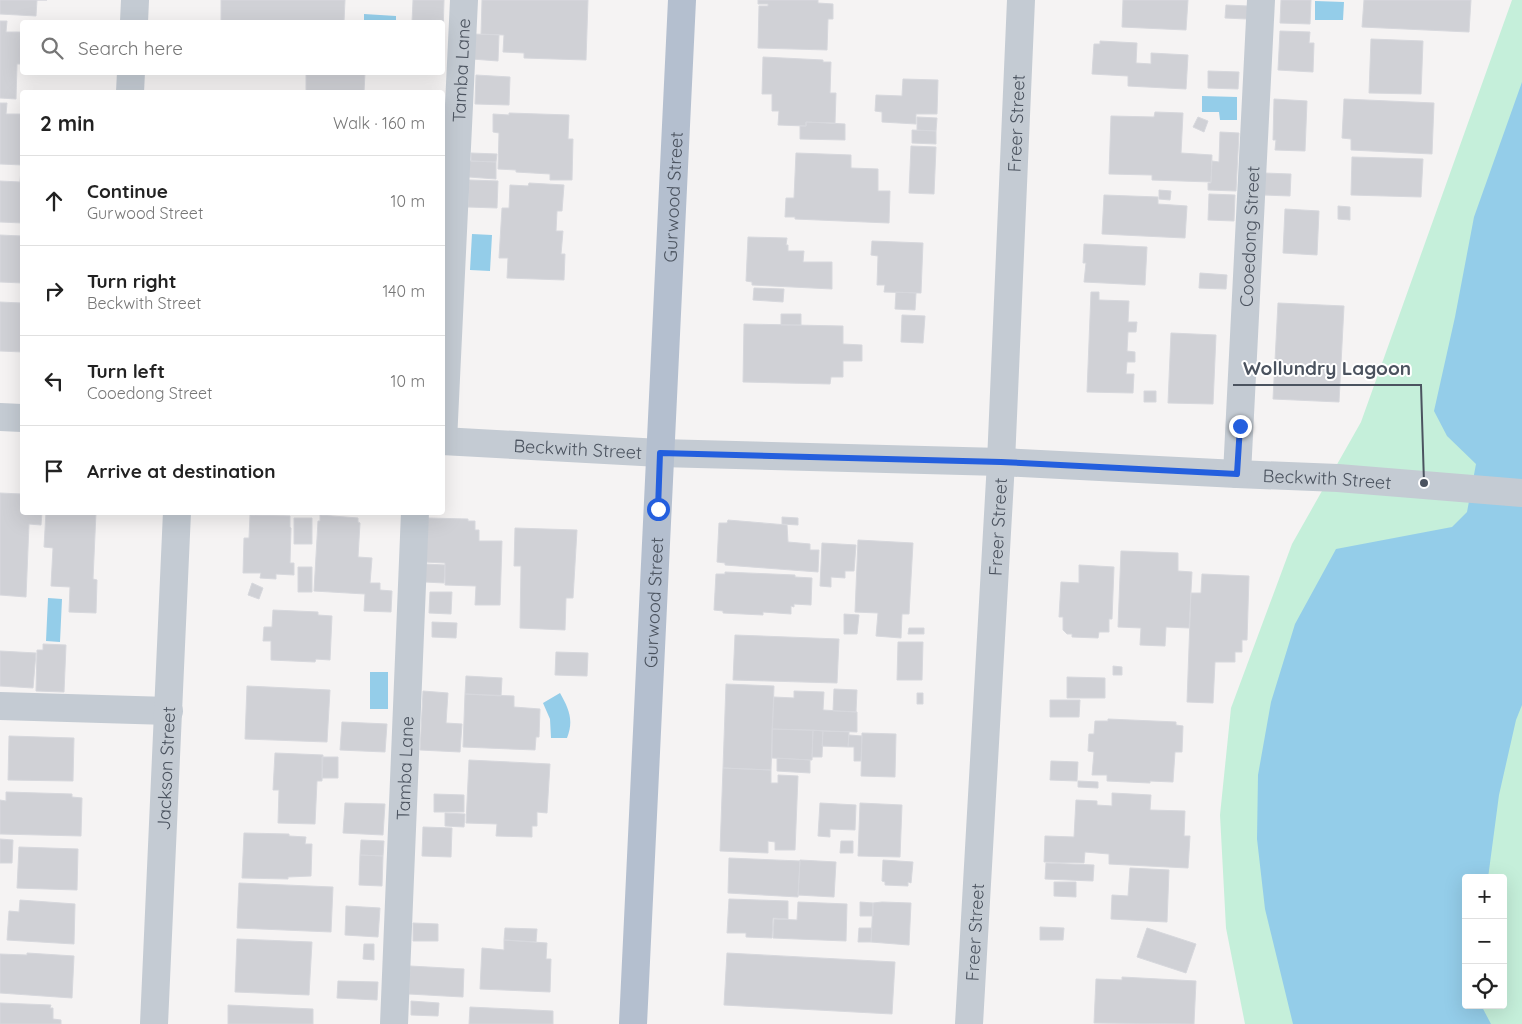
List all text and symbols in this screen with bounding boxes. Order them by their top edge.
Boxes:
street label: Tamba Lane [447,18,475,123]
search box [20,20,445,75]
icon: search [38,34,66,62]
text: Search here [78,36,183,60]
street label: Freer Street [1002,74,1029,173]
text: 2 min [40,110,95,136]
text: Walk · 160 m [333,113,425,133]
street label: Gurwood Street [658,131,687,263]
street label: Cooedong Street [1234,165,1264,307]
text: Continue [87,179,168,203]
icon: ahead [40,187,68,215]
text: 10 m [391,191,425,211]
text: Gurwood Street [87,203,203,223]
text: Turn right [87,269,176,293]
icon: right [40,277,68,305]
text: 140 m [382,281,425,301]
text: Beckwith Street [87,293,201,313]
callout: Wollundry Lagoon [1233,351,1421,385]
text: Wollundry Lagoon [1243,356,1411,380]
text: Turn left [87,359,165,383]
icon: left [40,367,68,395]
text: 10 m [391,371,425,391]
text: Cooedong Street [87,383,213,403]
route end [1229,415,1252,438]
street label: Beckwith Street [513,433,643,463]
icon: arrive [40,457,68,485]
text: Arrive at destination [87,459,276,483]
street label: Beckwith Street [1262,464,1392,494]
street label: Freer Street [983,477,1012,576]
route start [647,498,670,521]
street label: Gurwood Street [639,537,668,668]
street label: Jackson Street [151,706,180,831]
street label: Tamba Lane [391,716,418,821]
map controls [1462,874,1507,1009]
button: + [1462,874,1507,919]
street label: Freer Street [960,883,988,982]
button: − [1462,919,1507,964]
button: locate [1462,964,1507,1009]

